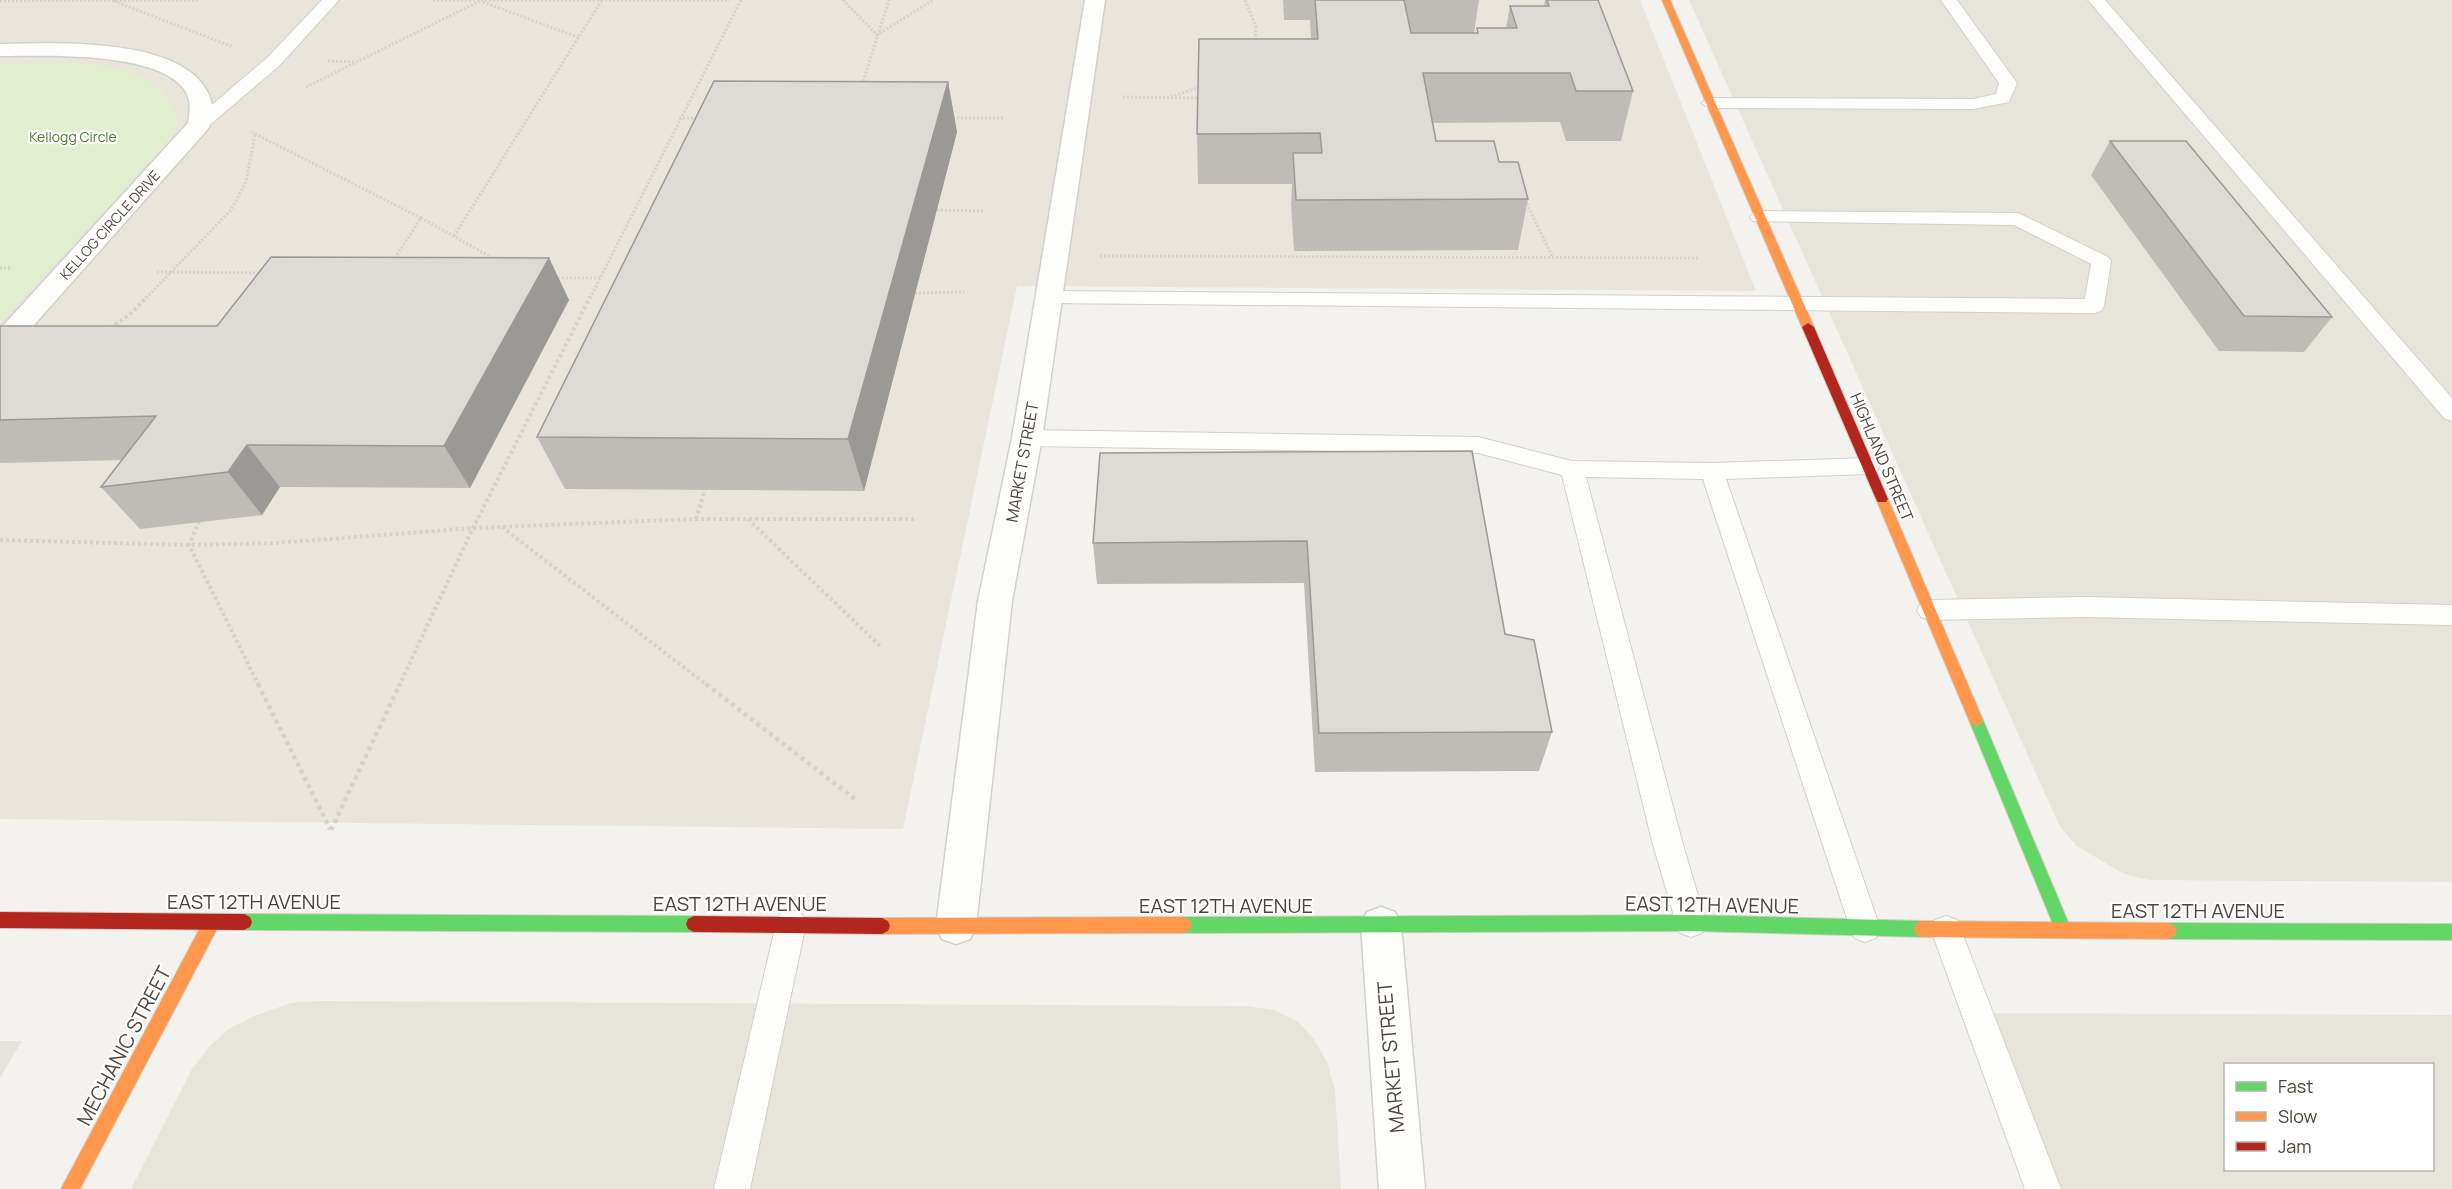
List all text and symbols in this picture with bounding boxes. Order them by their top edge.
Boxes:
park label: Kellogg Circle [29,127,117,146]
street label: KELLOG CIRCLE DRIVE [55,166,164,283]
street label: HIGHLAND STREET [1845,389,1919,525]
street label: MARKET STREET [1001,400,1043,524]
street label: EAST 12TH AVENUE [167,888,341,915]
street label: EAST 12TH AVENUE [1625,889,1799,920]
street label: EAST 12TH AVENUE [653,890,827,917]
street label: EAST 12TH AVENUE [1139,892,1313,919]
street label: EAST 12TH AVENUE [2111,897,2285,924]
street label: MECHANIC STREET [70,961,177,1130]
street label: MARKET STREET [1370,980,1411,1134]
legend [2224,1063,2434,1171]
text: Fast [2278,1074,2313,1098]
text: Slow [2278,1104,2318,1128]
text: Jam [2278,1134,2312,1158]

